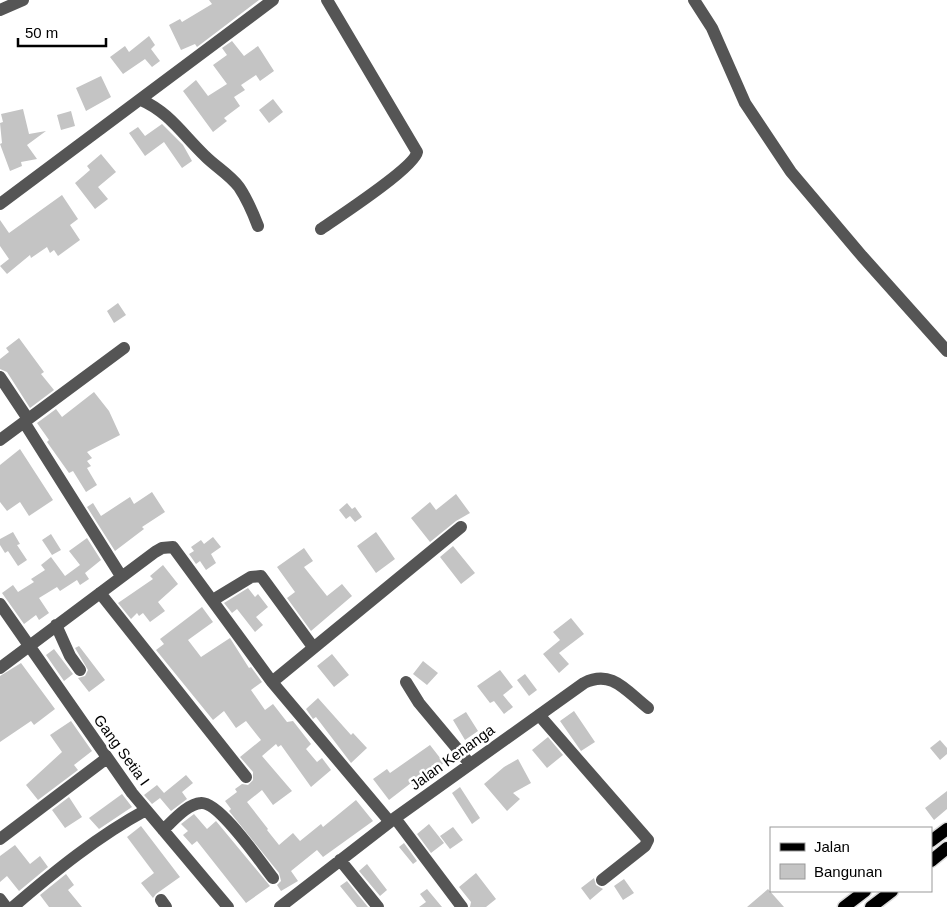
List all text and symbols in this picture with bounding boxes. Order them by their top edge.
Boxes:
scale bar [18,15,105,47]
text: 50 m [25,24,58,41]
street label: Gang Setia I [91,711,153,789]
street label: Jalan Kenanga [407,720,498,793]
legend [770,827,932,892]
text: Jalan [814,838,850,855]
text: Bangunan [814,863,882,880]

